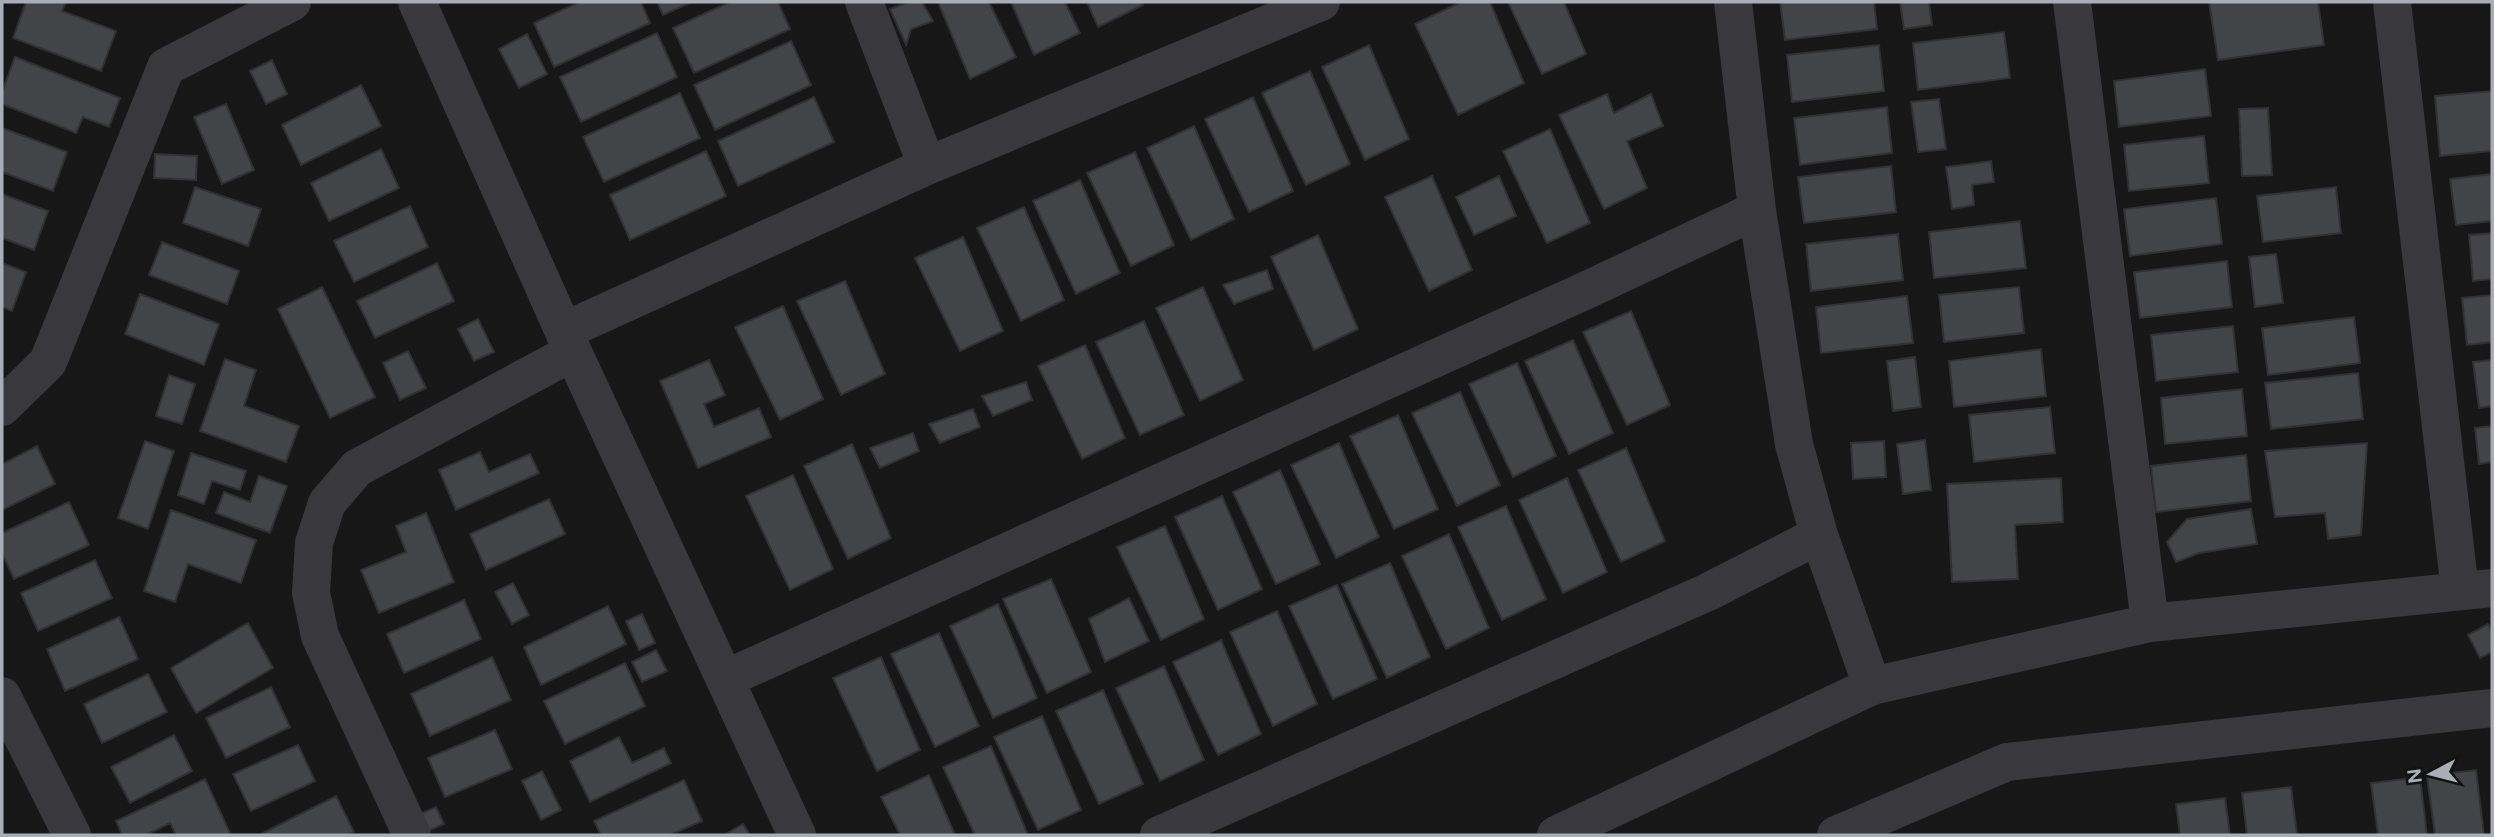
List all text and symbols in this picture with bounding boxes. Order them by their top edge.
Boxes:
north arrow [2396,739,2466,809]
text: N [2402,767,2427,785]

